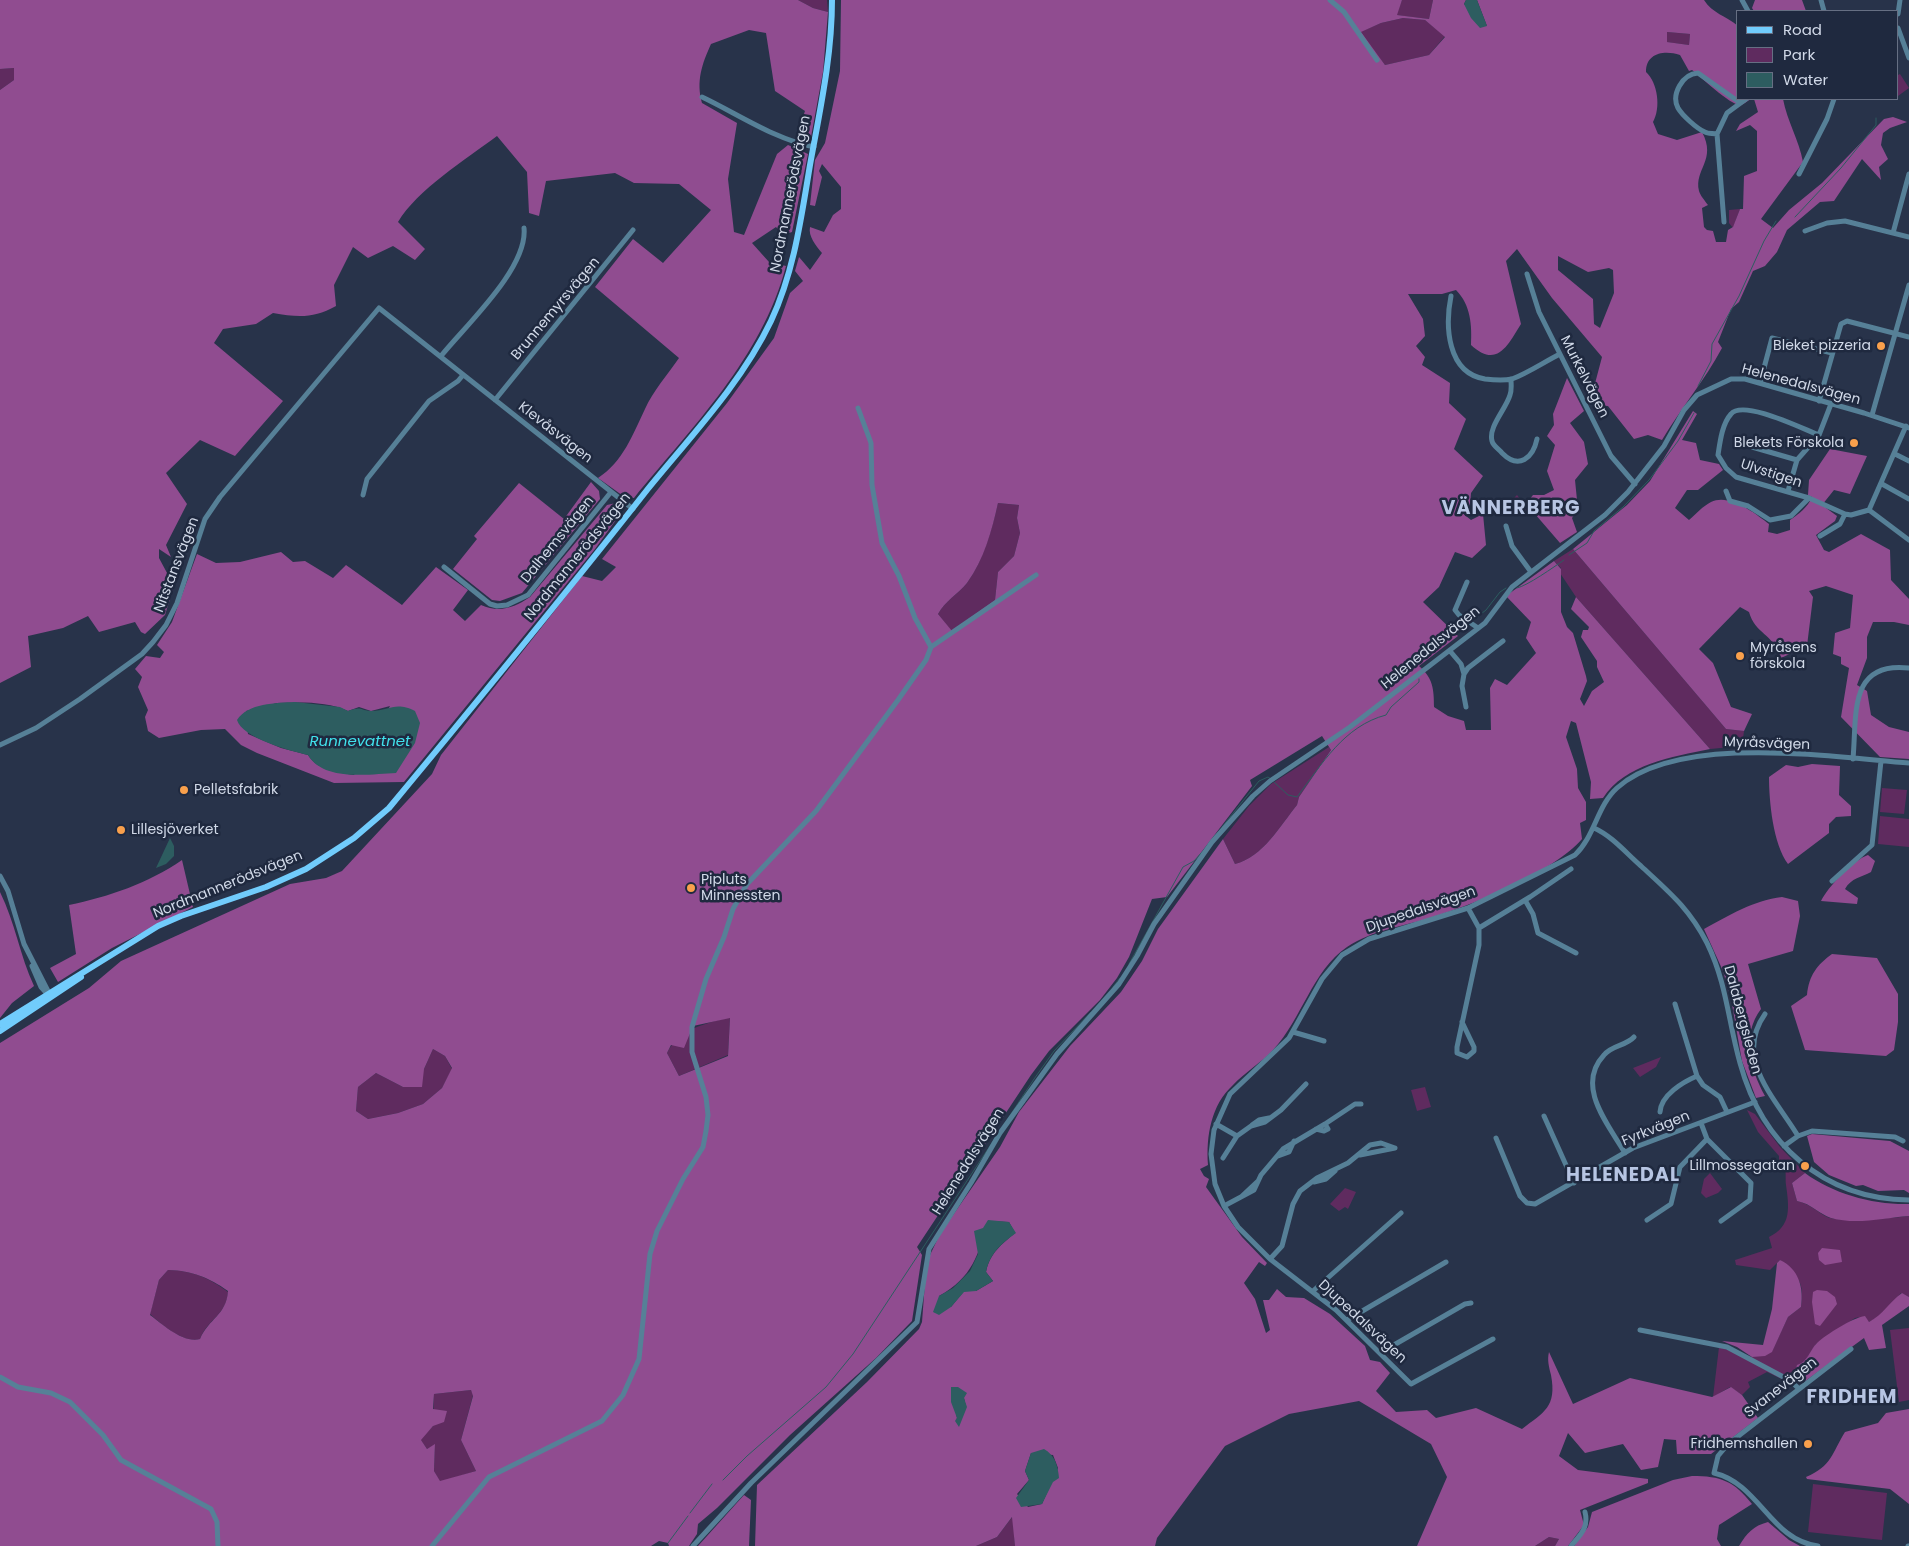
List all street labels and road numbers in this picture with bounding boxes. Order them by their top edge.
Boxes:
street label: Nordmannerödsvägen [768,114,814,274]
street label: Brunnemyrsvägen [508,254,604,364]
street label: Murkelvägen [1556,333,1612,421]
street label: Helenedalsvägen [1740,361,1862,409]
street label: Klevåsvägen [515,399,595,467]
street label: Ulvstigen [1738,456,1804,492]
street label: Nordmannerödsvägen [521,490,635,624]
street label: Dalhemsvägen [518,493,598,587]
street label: Nitstansvägen [151,515,203,615]
street label: Helenedalsvägen [1378,603,1484,693]
street label: Myråsvägen [1724,734,1810,754]
street label: Nordmannerödsvägen [151,847,305,923]
street label: Djupedalsvägen [1364,883,1478,937]
street label: Dalabergsleden [1719,964,1765,1076]
street label: Helenedalsvägen [929,1106,1009,1218]
street label: Fyrkvägen [1620,1108,1692,1150]
street label: Djupedalsvägen [1314,1277,1410,1367]
street label: Svanevägen [1741,1354,1821,1422]

